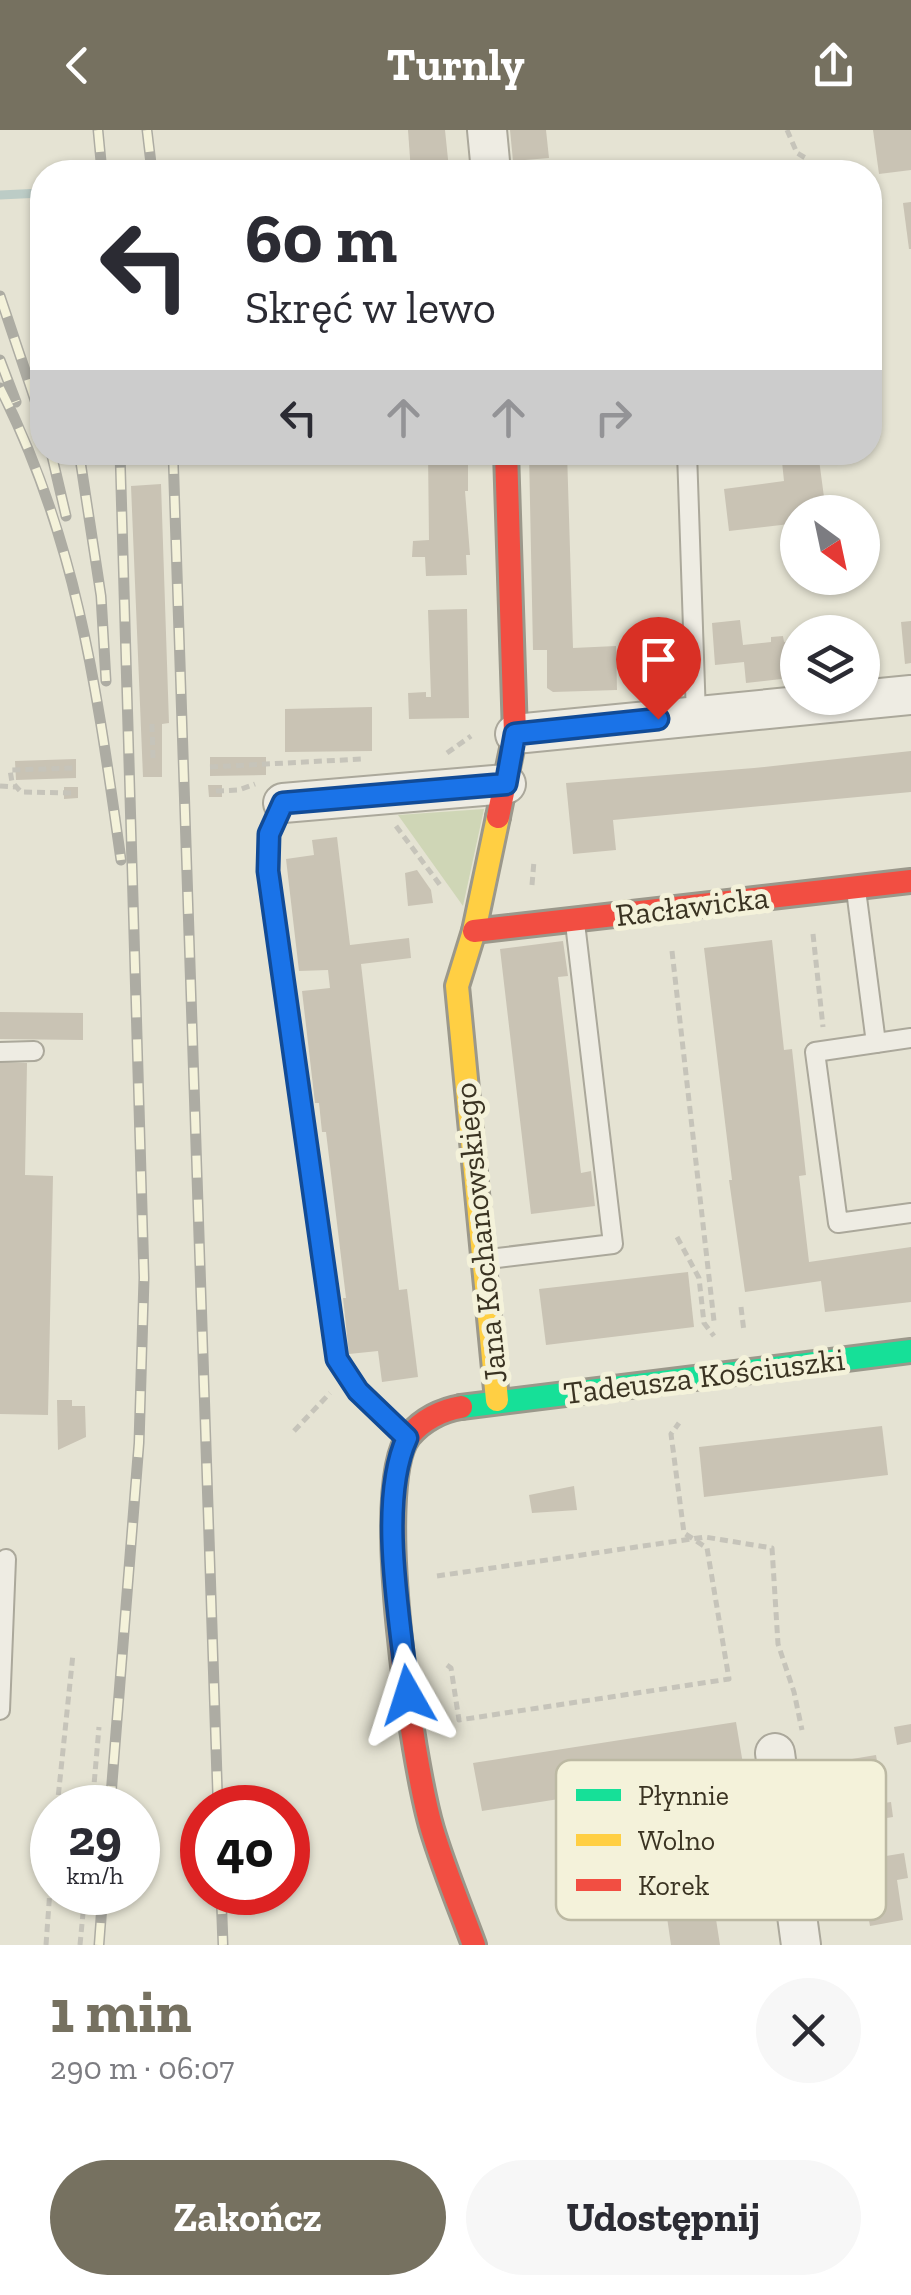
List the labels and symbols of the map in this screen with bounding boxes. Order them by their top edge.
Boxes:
north arrow [780,495,880,595]
pin [616,617,701,720]
street label: Racławicka [613,878,771,934]
street label: Jana Kochanowskiego [445,1081,515,1385]
street label: Tadeusza Kościuszki [561,1340,847,1412]
position arrow [356,1643,460,1747]
legend [556,1760,886,1920]
text: Płynnie [638,1779,729,1812]
speed limit sign: 40 [180,1785,310,1915]
text: Wolno [638,1824,715,1857]
text: Korek [638,1869,710,1902]

